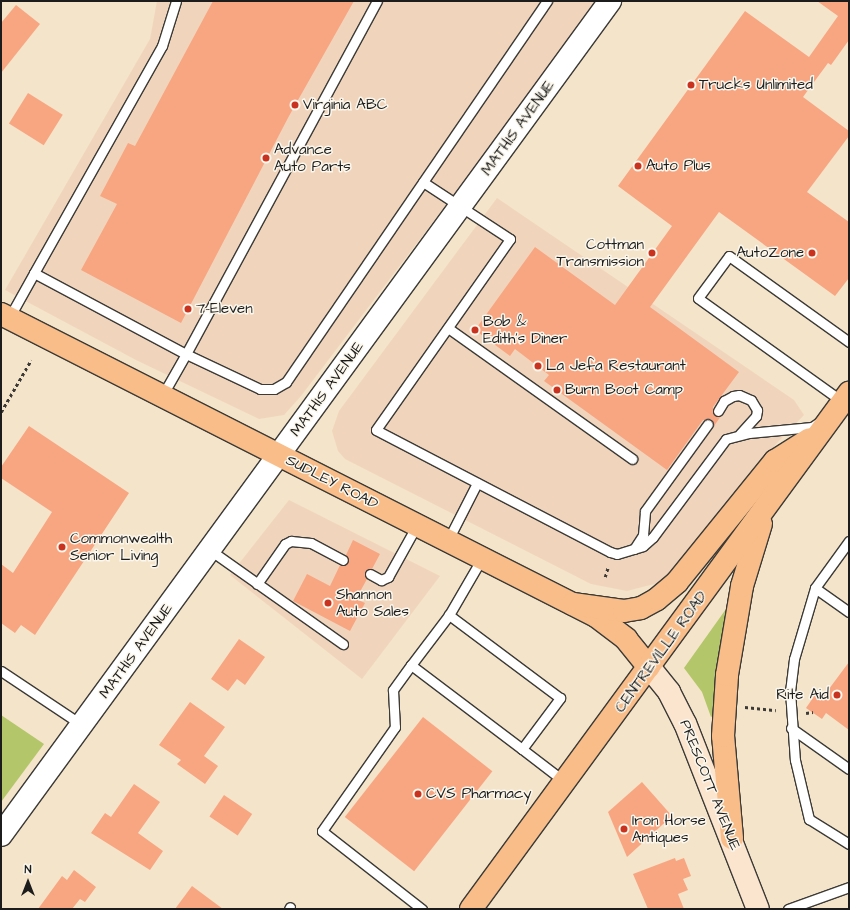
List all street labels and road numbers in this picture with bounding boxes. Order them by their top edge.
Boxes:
street label: MATHIS AVENUE [478,77,558,179]
street label: MATHIS AVENUE [287,338,367,440]
street label: SUDLEY ROAD [283,451,381,513]
street label: CENTREVILLE ROAD [611,588,711,716]
street label: MATHIS AVENUE [96,600,176,702]
street label: PRESCOTT AVENUE [676,717,744,853]

